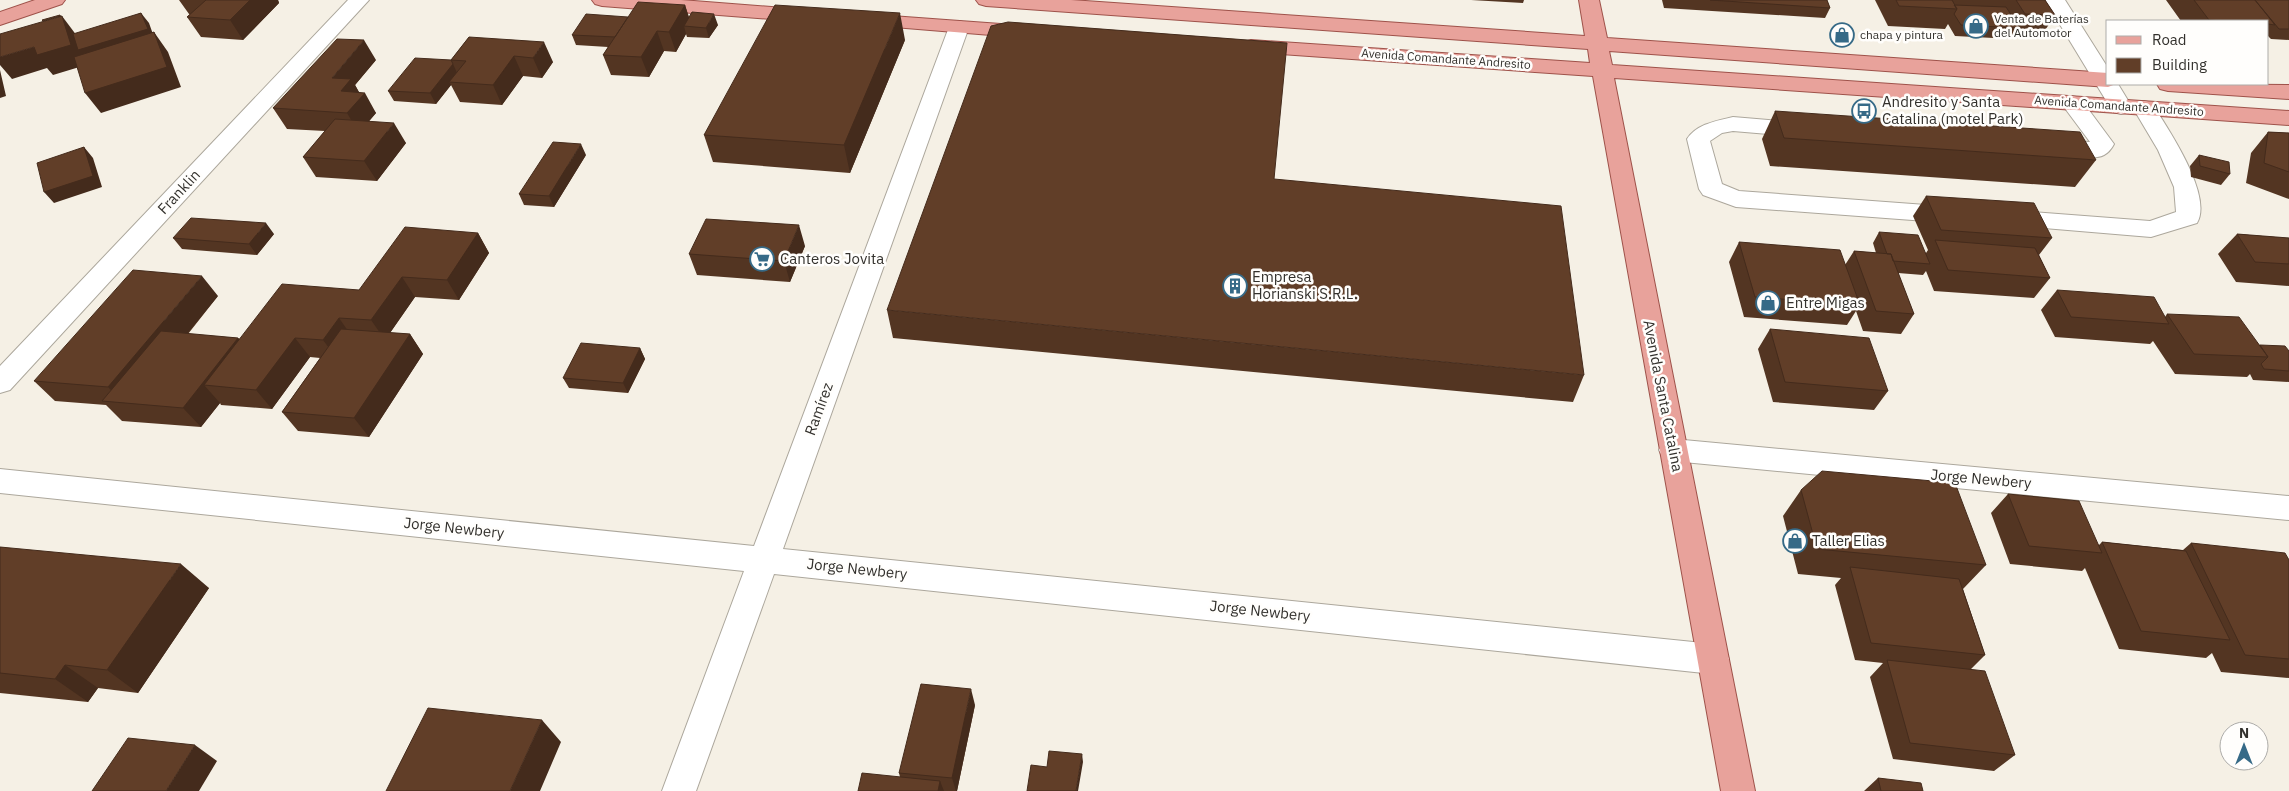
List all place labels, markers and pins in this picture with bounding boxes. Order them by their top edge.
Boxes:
place label: Venta de Baterías del Automotor [1994,11,2089,40]
shop icon: Venta de Baterías del Automotor [1963,13,1989,39]
shop icon: chapa y pintura [1829,22,1855,48]
place label: chapa y pintura [1860,27,1943,42]
place label: Andresito y Santa Catalina (motel Park) [1882,92,2023,128]
bus stop icon: Andresito y Santa Catalina (motel Park) [1851,98,1877,124]
supermarket icon: Canteros Jovita [749,246,775,272]
place label: Canteros Jovita [780,249,884,268]
place label: Empresa Horianski S.R.L. [1252,267,1358,303]
building icon: Empresa Horianski S.R.L. [1222,273,1248,299]
shop icon: Entre Migas [1755,290,1781,316]
place label: Entre Migas [1786,293,1865,312]
shop icon: Taller Elias [1782,528,1808,554]
place label: Taller Elias [1812,531,1885,550]

